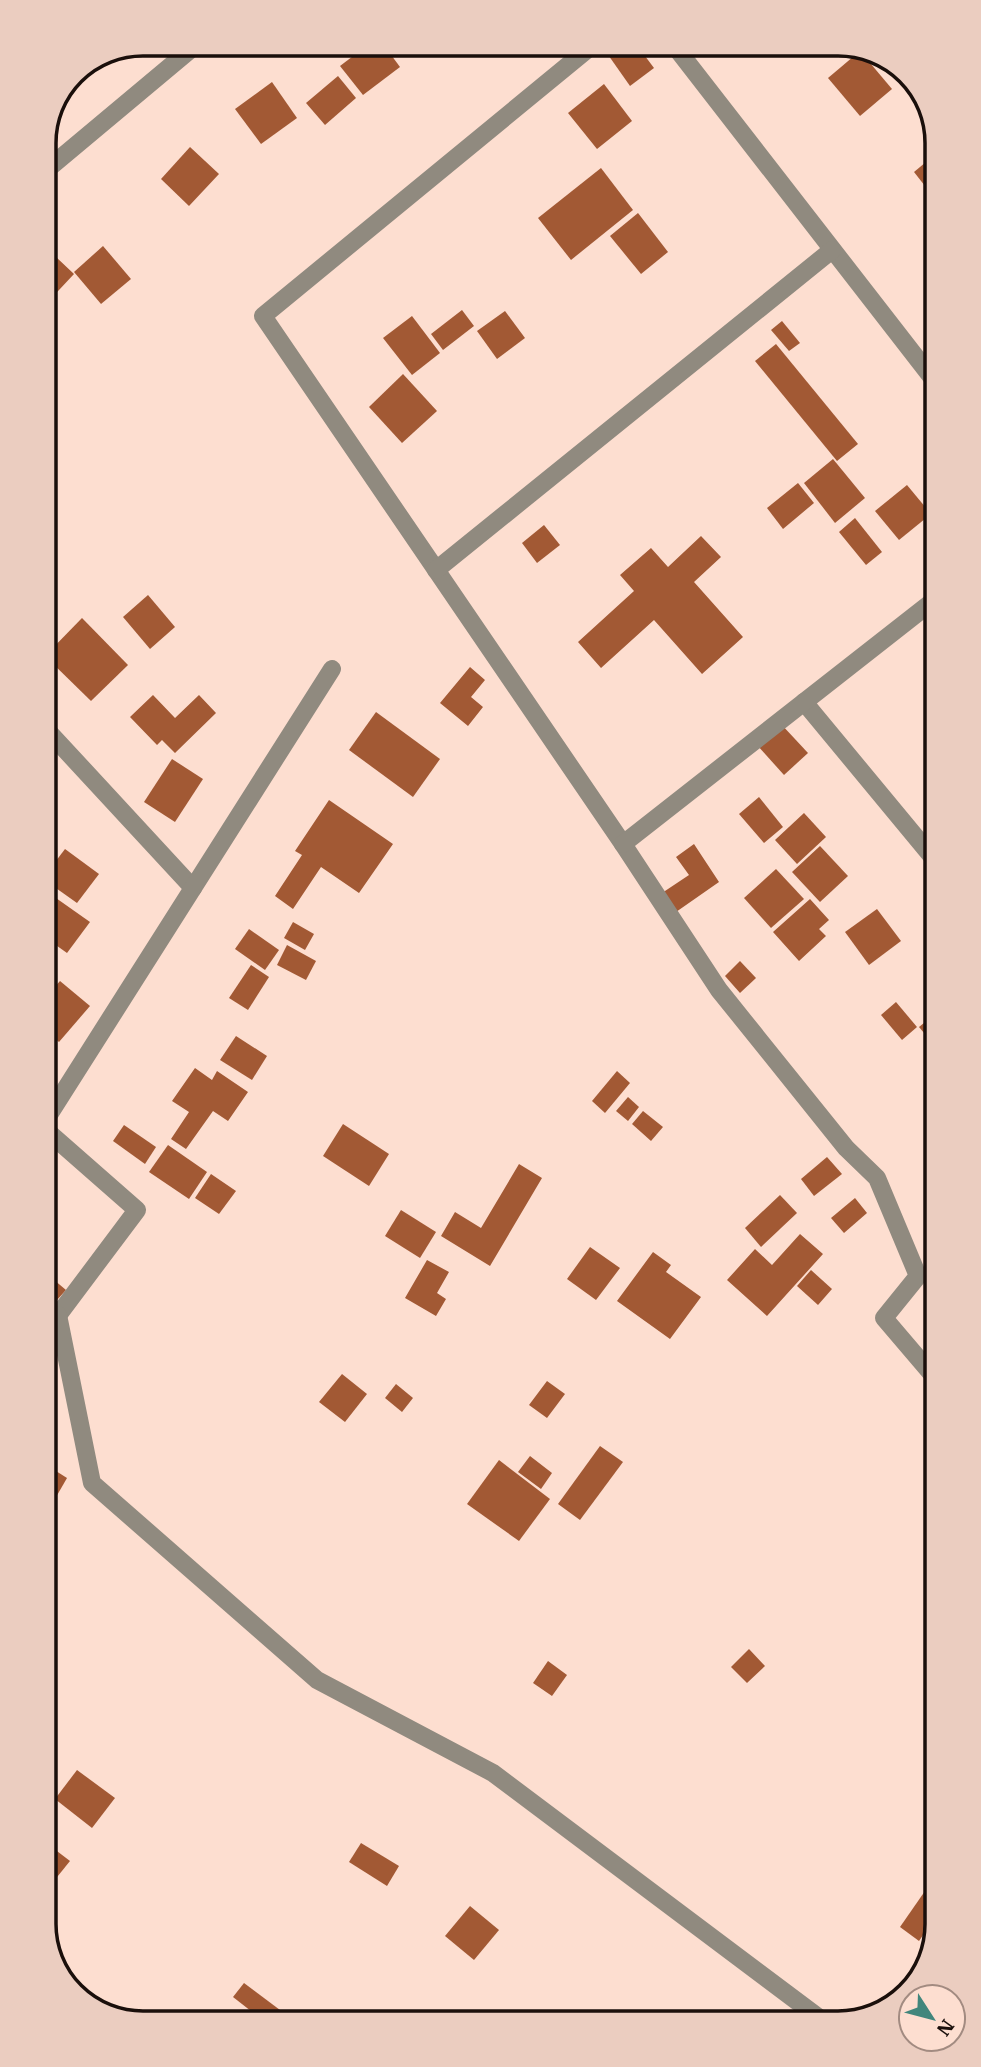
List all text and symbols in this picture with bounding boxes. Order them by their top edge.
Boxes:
north arrow [897,1983,967,2053]
text: N [932,2015,960,2041]

